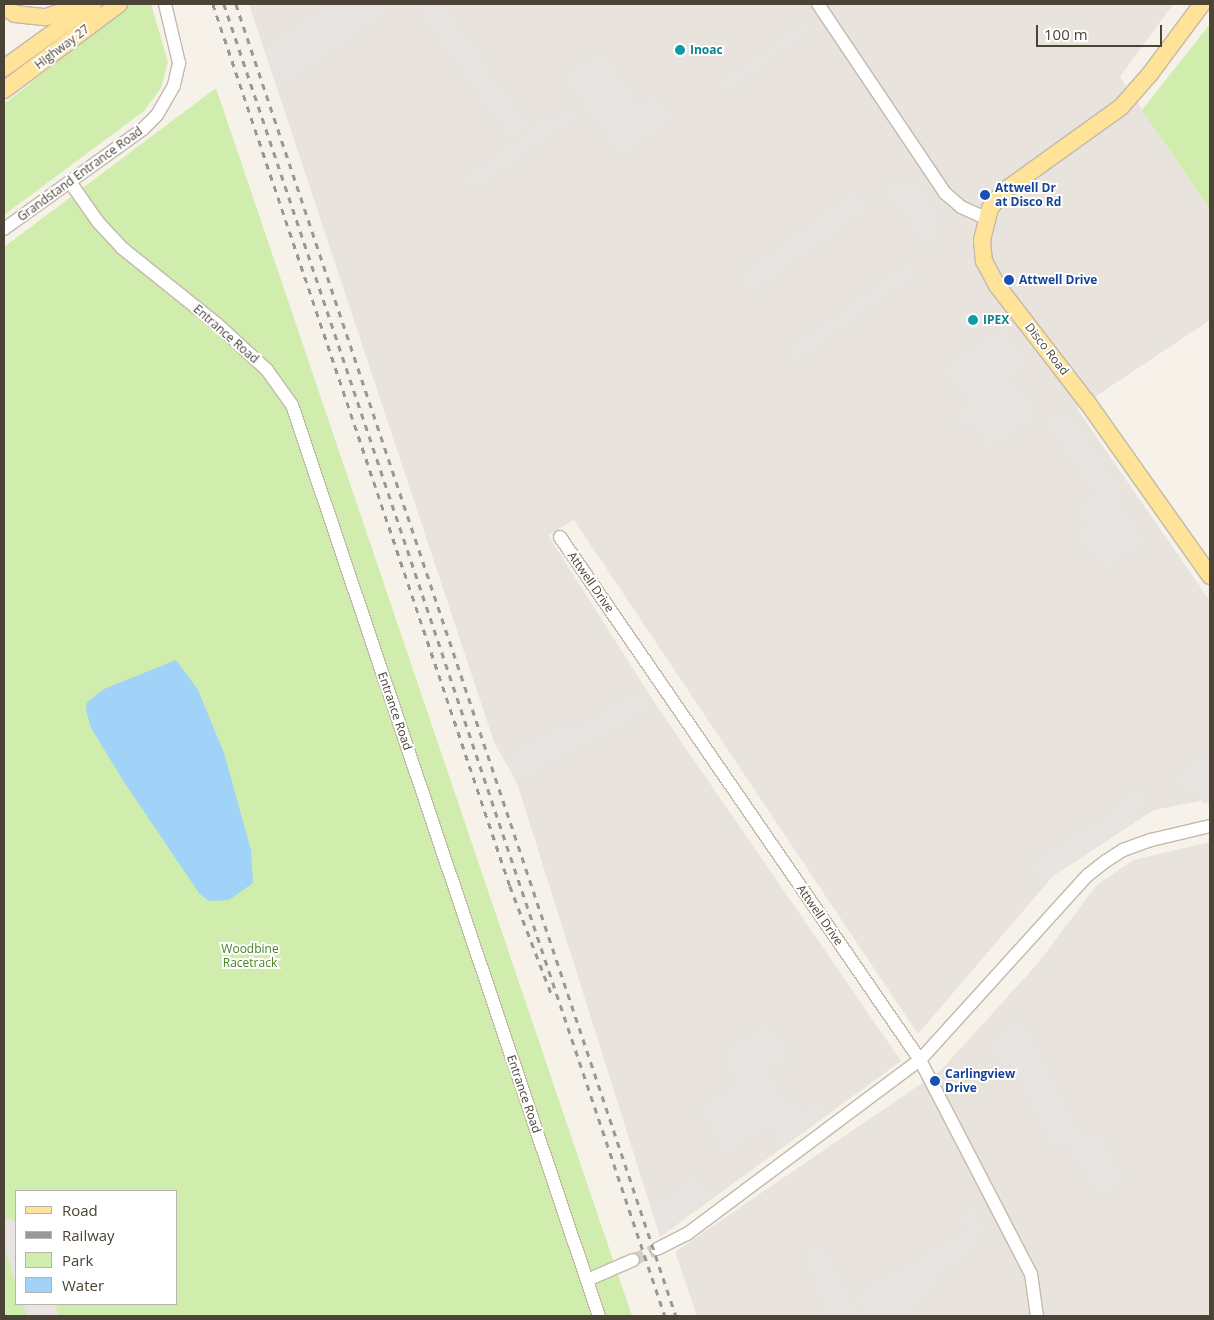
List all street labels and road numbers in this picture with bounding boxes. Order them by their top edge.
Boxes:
street label: Highway 27 [32,22,92,72]
street label: Grandstand Entrance Road [15,124,145,224]
street label: Entrance Road [191,302,261,366]
street label: Disco Road [1022,320,1072,378]
street label: Attwell Drive [565,549,617,615]
street label: Entrance Road [375,670,415,752]
street label: Attwell Drive [794,882,846,948]
street label: Entrance Road [504,1053,544,1135]

